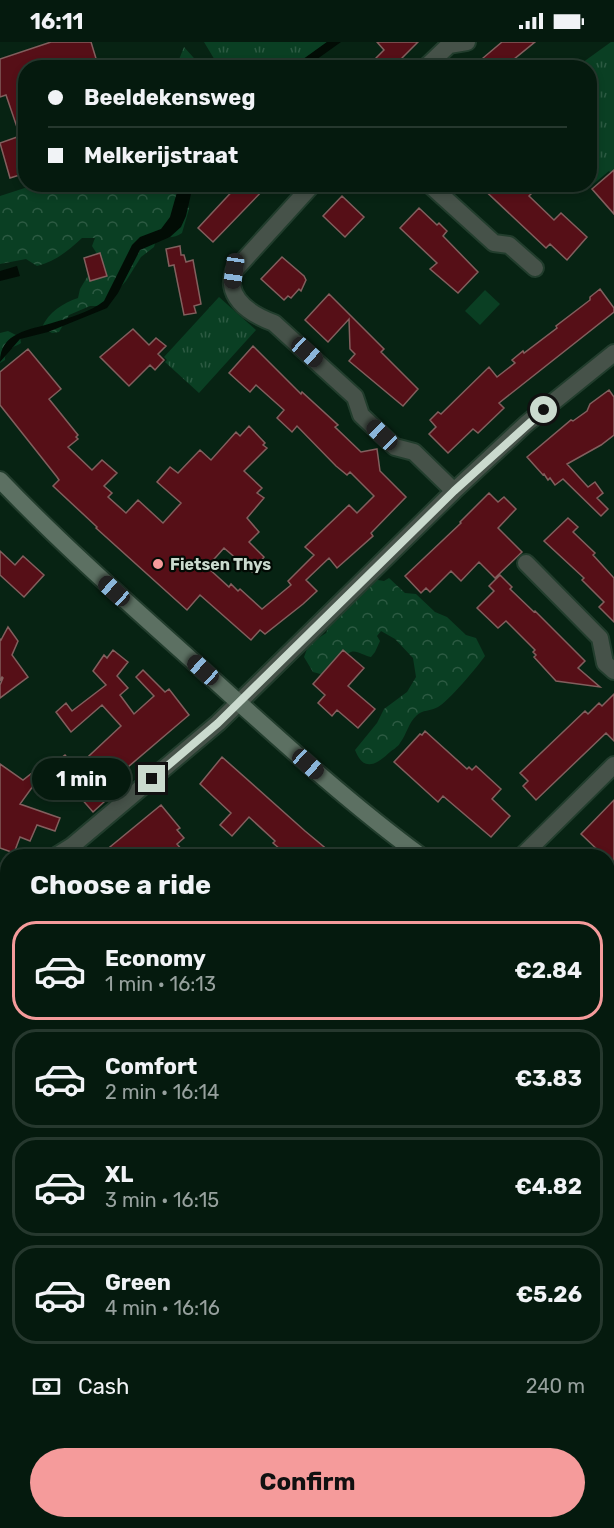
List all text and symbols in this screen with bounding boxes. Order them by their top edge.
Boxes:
text: 16:11 [30,8,84,35]
text: Beeldekensweg [84,84,255,111]
text: Melkerijstraat [84,142,238,169]
car [223,252,245,290]
car [288,333,326,371]
route start [530,396,557,423]
car [363,416,401,454]
place label: Fietsen Thys [170,555,271,574]
marker: Fietsen Thys [151,557,165,571]
car [95,572,133,610]
car [184,651,222,689]
car [289,745,327,783]
callout: 1 min [32,758,131,800]
route end [138,765,165,792]
text: 1 min [56,767,107,791]
text: Choose a ride [30,869,211,901]
icon: car [33,944,87,998]
text: Economy [105,945,206,972]
text: €2.84 [514,957,582,984]
text: 1 min · 16:13 [105,972,216,996]
icon: car [33,1052,87,1106]
text: Comfort [105,1053,197,1080]
text: €3.83 [515,1065,582,1092]
text: 2 min · 16:14 [105,1080,220,1104]
icon: car [33,1160,87,1214]
text: XL [105,1161,133,1188]
text: €4.82 [515,1173,582,1200]
text: 3 min · 16:15 [105,1188,219,1212]
icon: car [33,1268,87,1322]
text: Green [105,1269,171,1296]
text: €5.26 [516,1281,582,1308]
text: 4 min · 16:16 [105,1296,220,1320]
icon: cash [30,1370,63,1403]
text: Cash [78,1373,129,1400]
text: 240 m [526,1374,585,1398]
button: Confirm [30,1448,585,1517]

